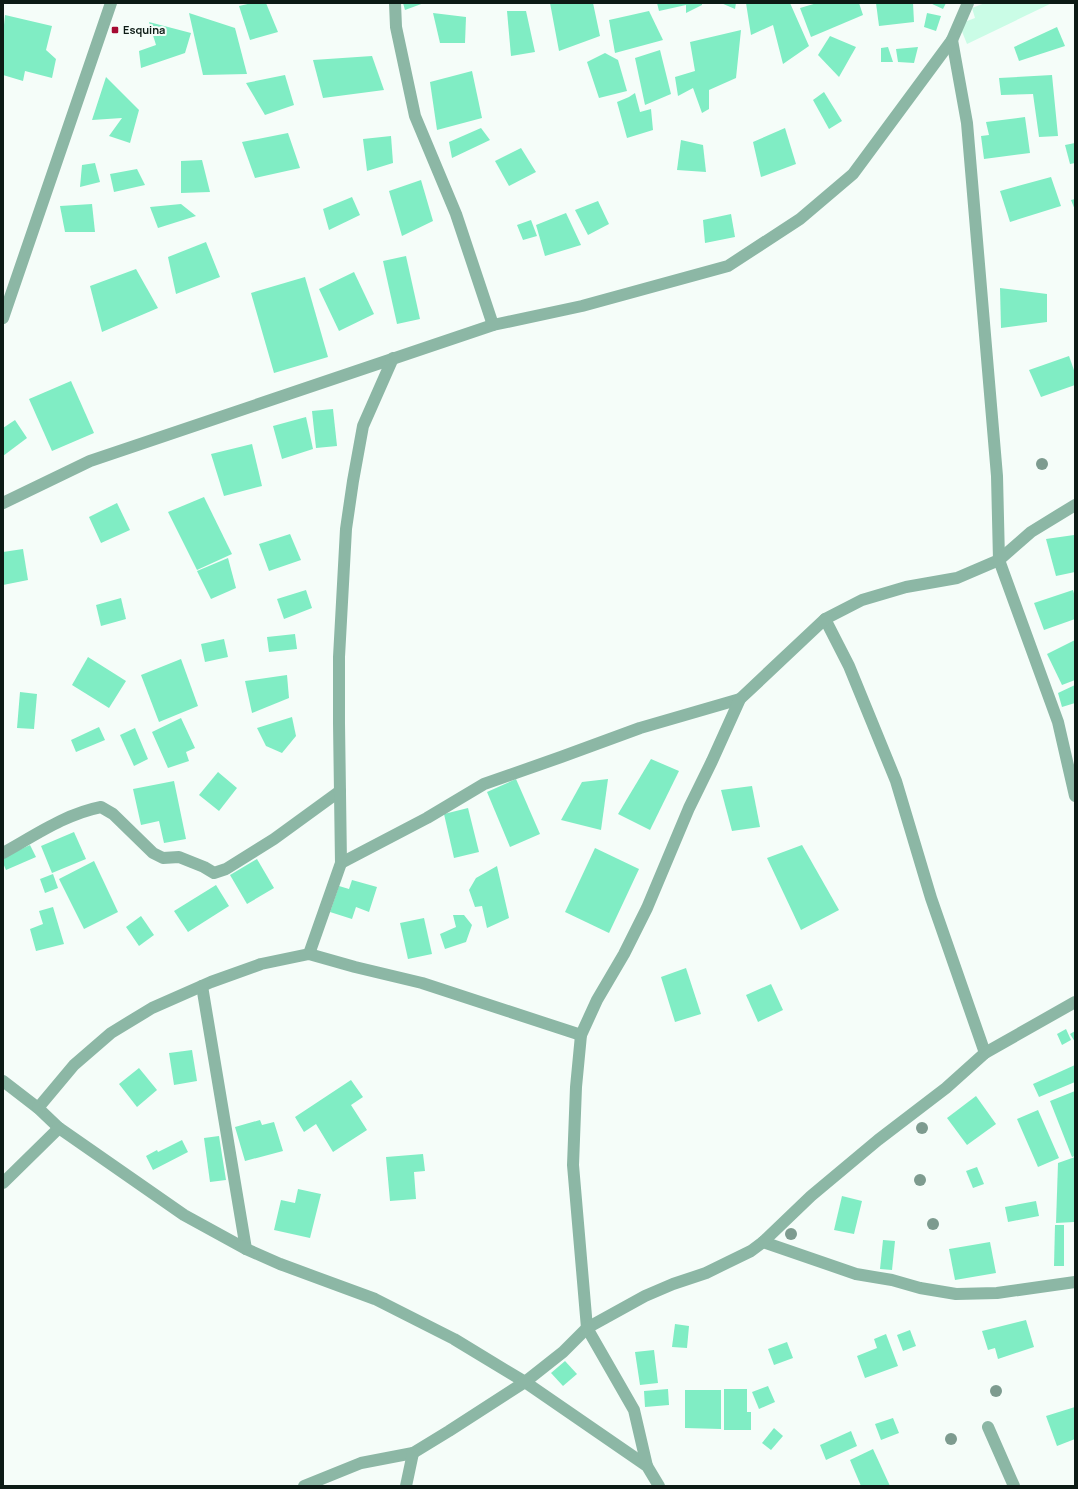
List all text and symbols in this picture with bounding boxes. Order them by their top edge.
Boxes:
place label: Esquina [123,22,165,37]
marker: Esquina [110,25,120,35]

